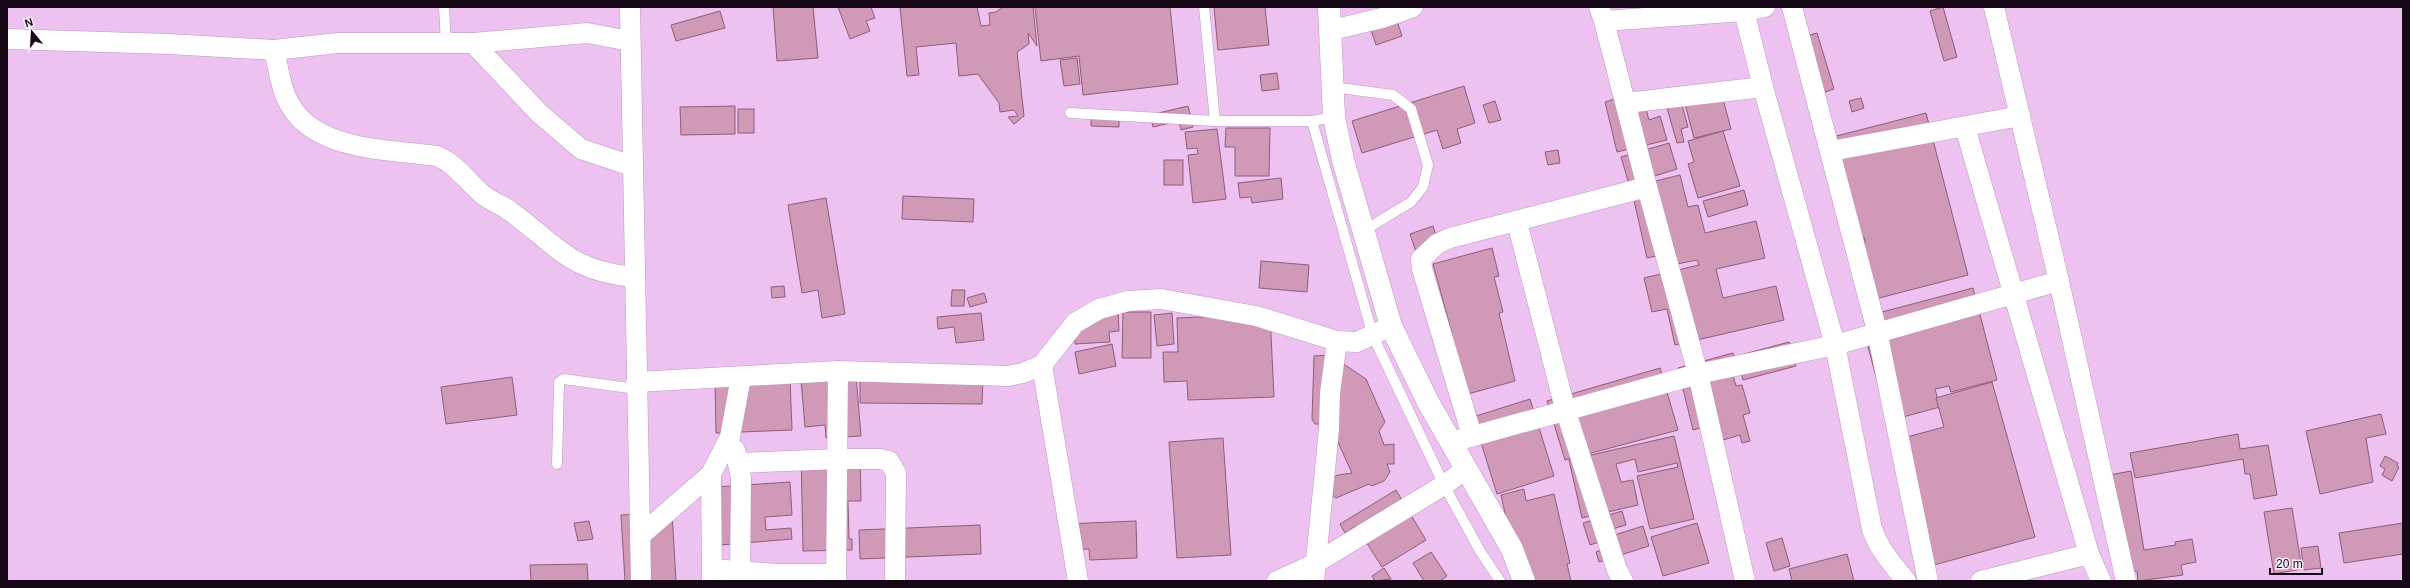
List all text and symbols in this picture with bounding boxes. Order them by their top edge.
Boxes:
north arrow [12,12,52,52]
text: N [23,16,35,29]
scale bar [2270,550,2322,576]
text: 20 m [2276,557,2303,571]

